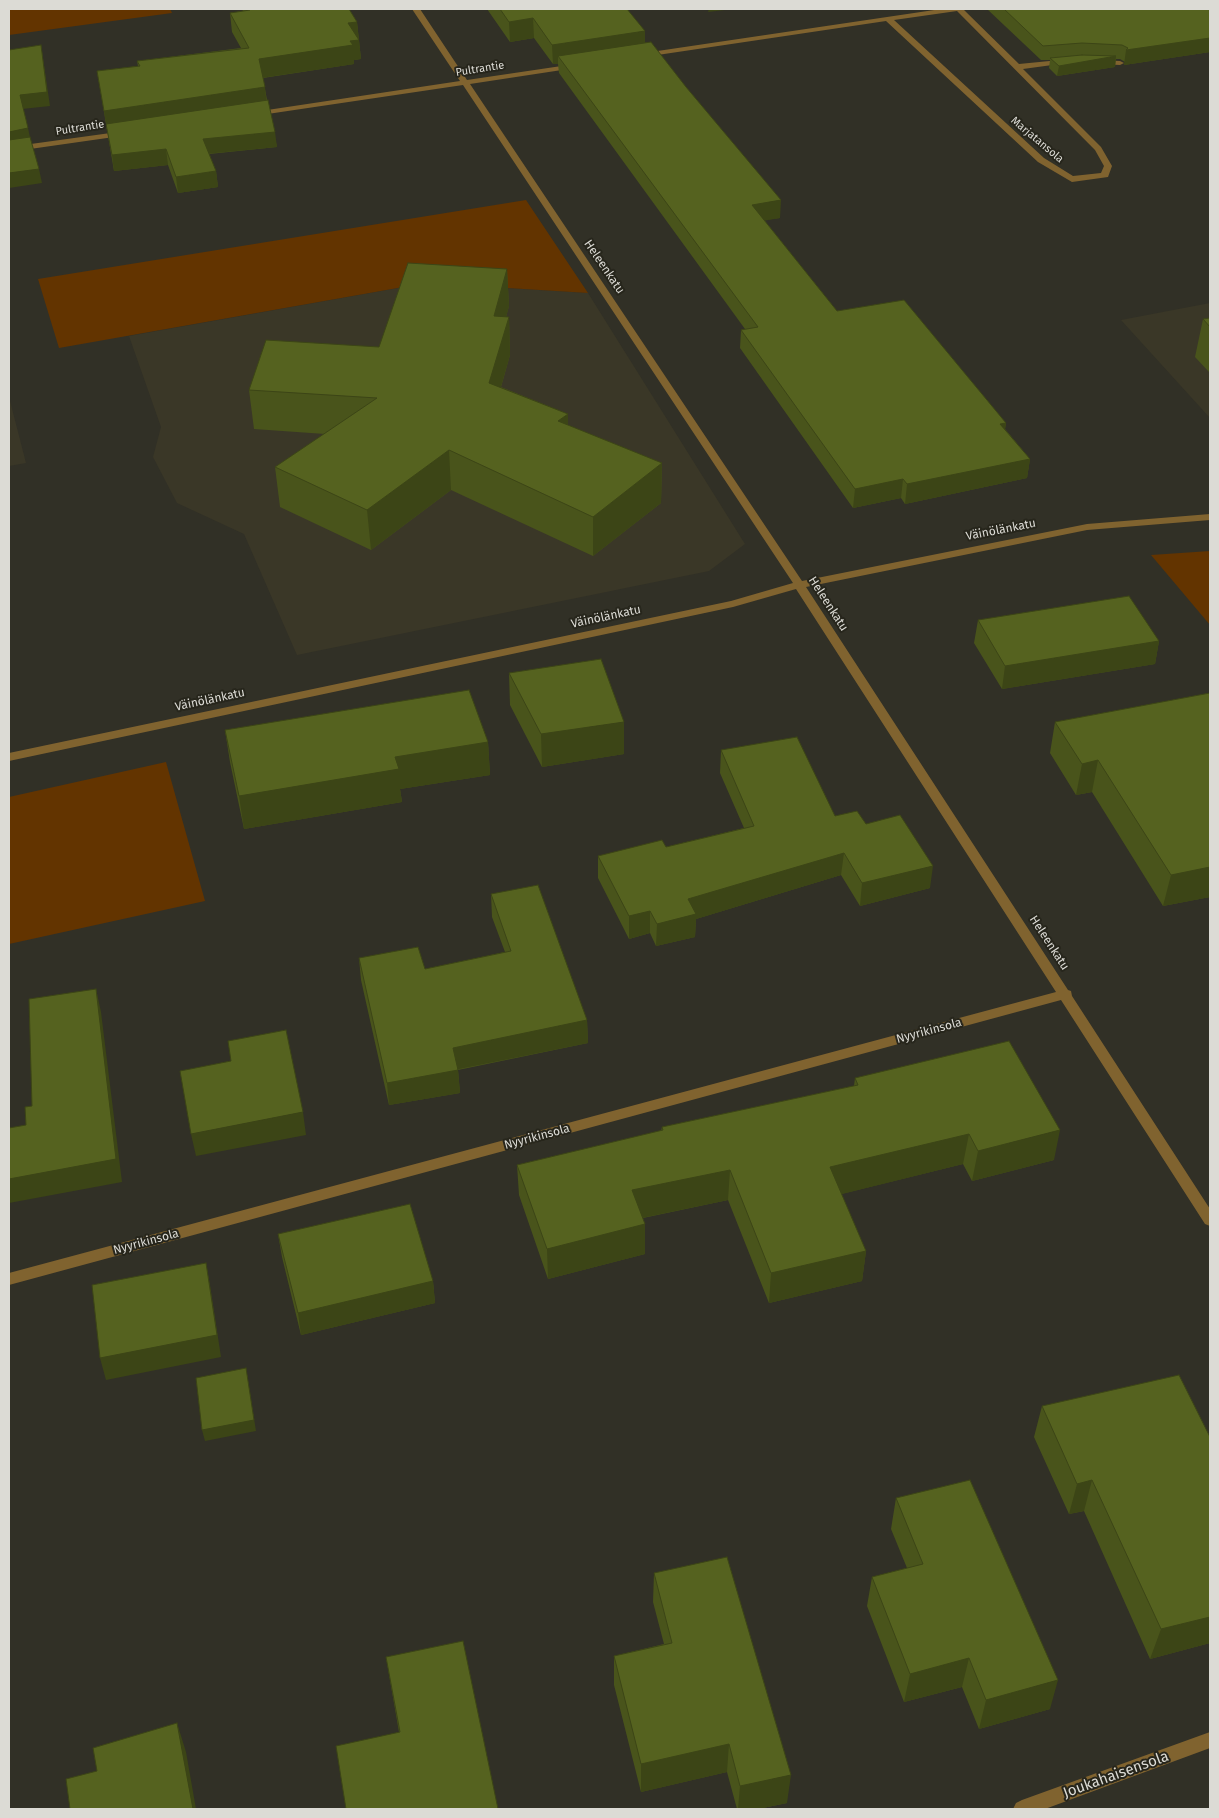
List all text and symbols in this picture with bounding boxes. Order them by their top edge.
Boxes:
street label: Pultrantie [455,59,505,79]
street label: Marjatansola [1008,114,1066,166]
street label: Pultrantie [55,118,105,138]
street label: Heleenkatu [581,237,627,297]
street label: Väinölänkatu [965,516,1037,544]
street label: Heleenkatu [805,574,851,634]
street label: Väinölänkatu [570,603,642,631]
street label: Väinölänkatu [174,686,246,714]
street label: Heleenkatu [1026,913,1072,973]
street label: Nyyrikinsola [895,1015,963,1047]
street label: Nyyrikinsola [503,1121,571,1153]
street label: Nyyrikinsola [112,1226,180,1258]
street label: Joukahaisensola [1061,1748,1171,1802]

